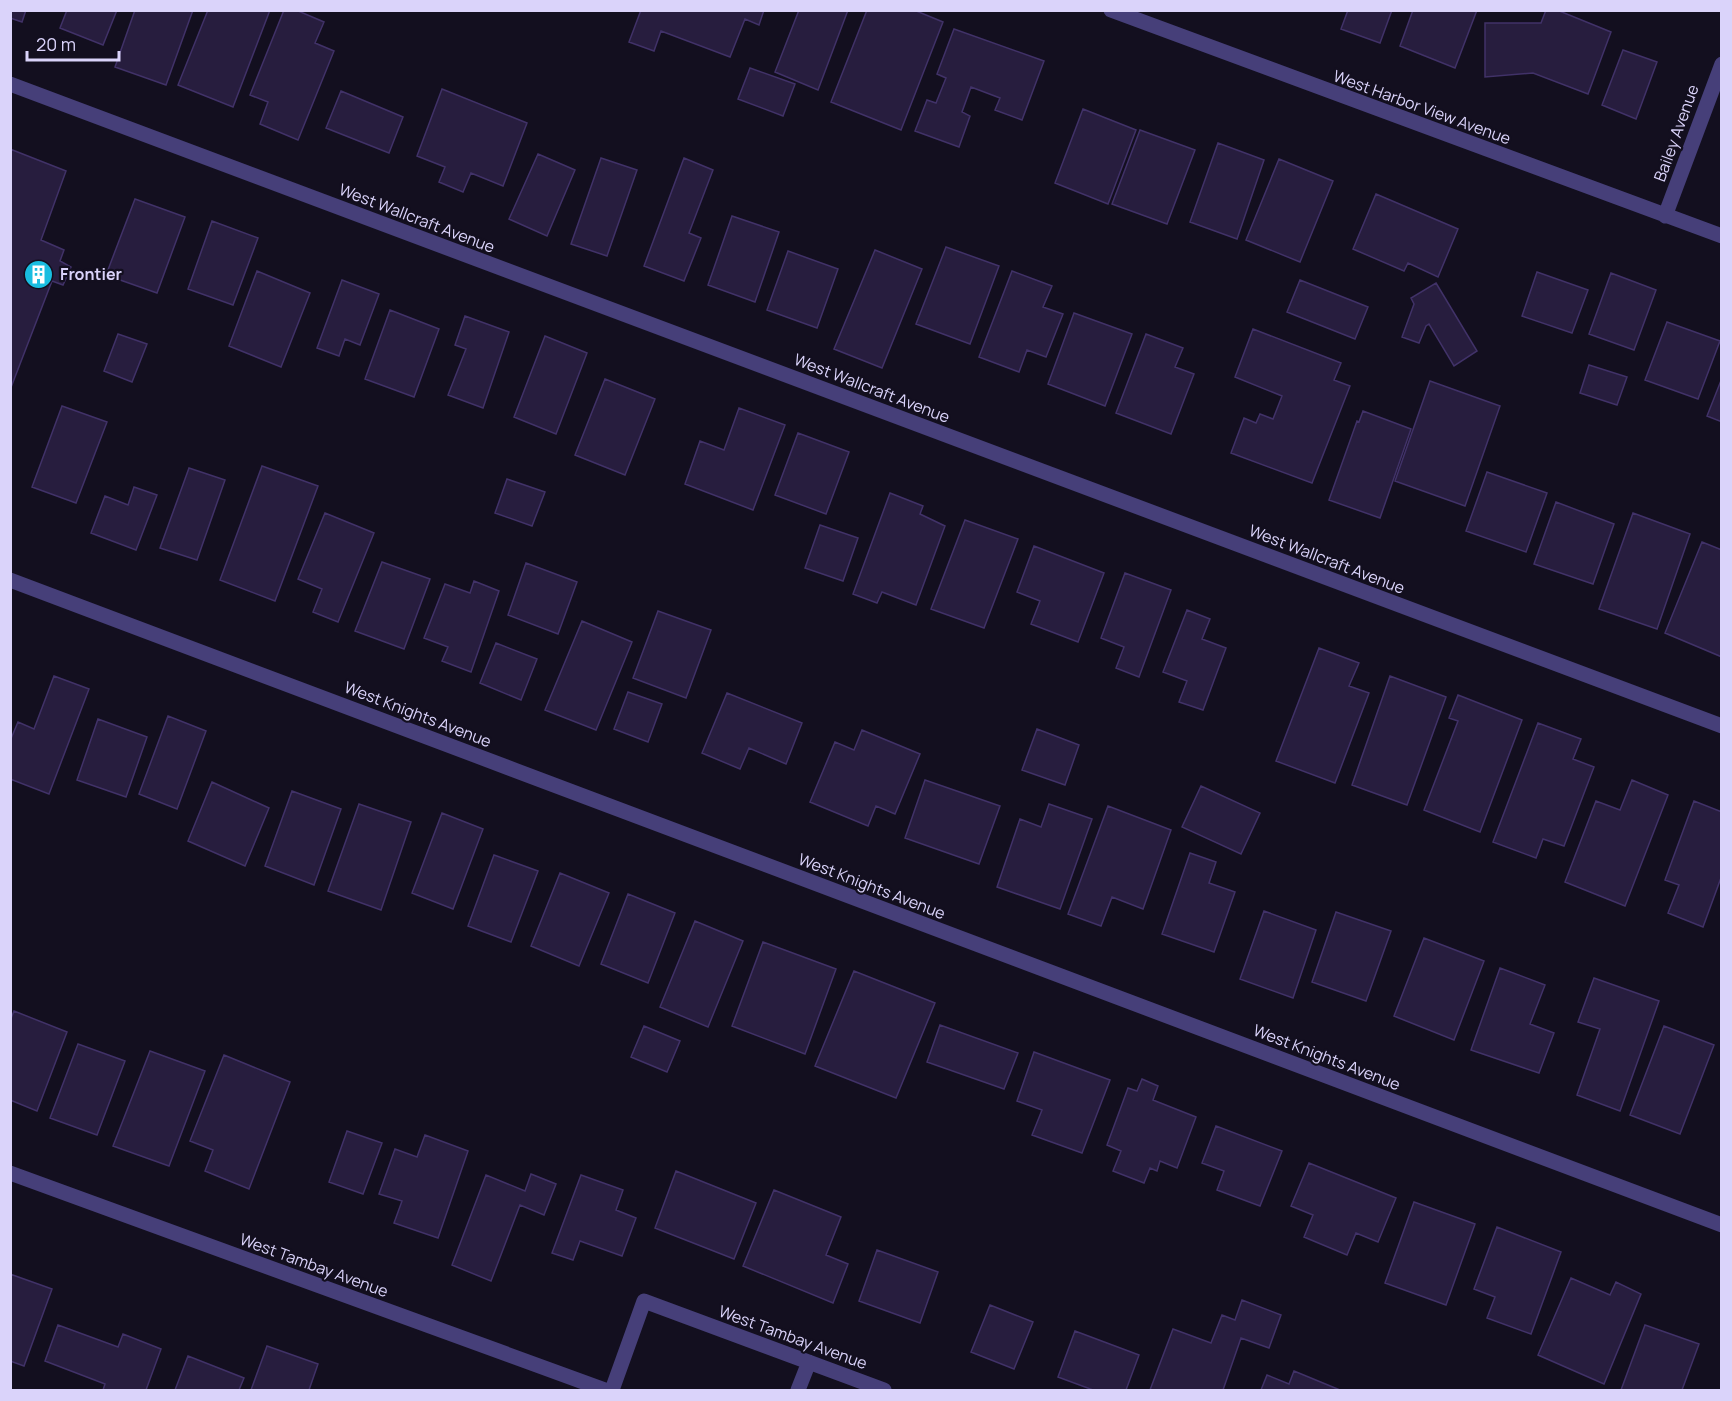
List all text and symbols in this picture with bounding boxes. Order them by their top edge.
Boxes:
scale bar [27,24,118,62]
text: 20 m [36,32,76,56]
street label: West Harbor View Avenue [1330,65,1514,149]
street label: Bailey Avenue [1648,81,1704,185]
street label: West Wallcraft Avenue [336,178,498,258]
building icon: Frontier [23,258,55,290]
place label: Frontier [60,263,122,285]
street label: West Wallcraft Avenue [791,348,953,428]
street label: West Wallcraft Avenue [1246,519,1408,599]
street label: West Knights Avenue [341,676,495,752]
street label: West Knights Avenue [795,848,949,924]
street label: West Knights Avenue [1250,1019,1404,1095]
street label: West Tambay Avenue [237,1228,391,1302]
street label: West Tambay Avenue [716,1300,870,1374]

